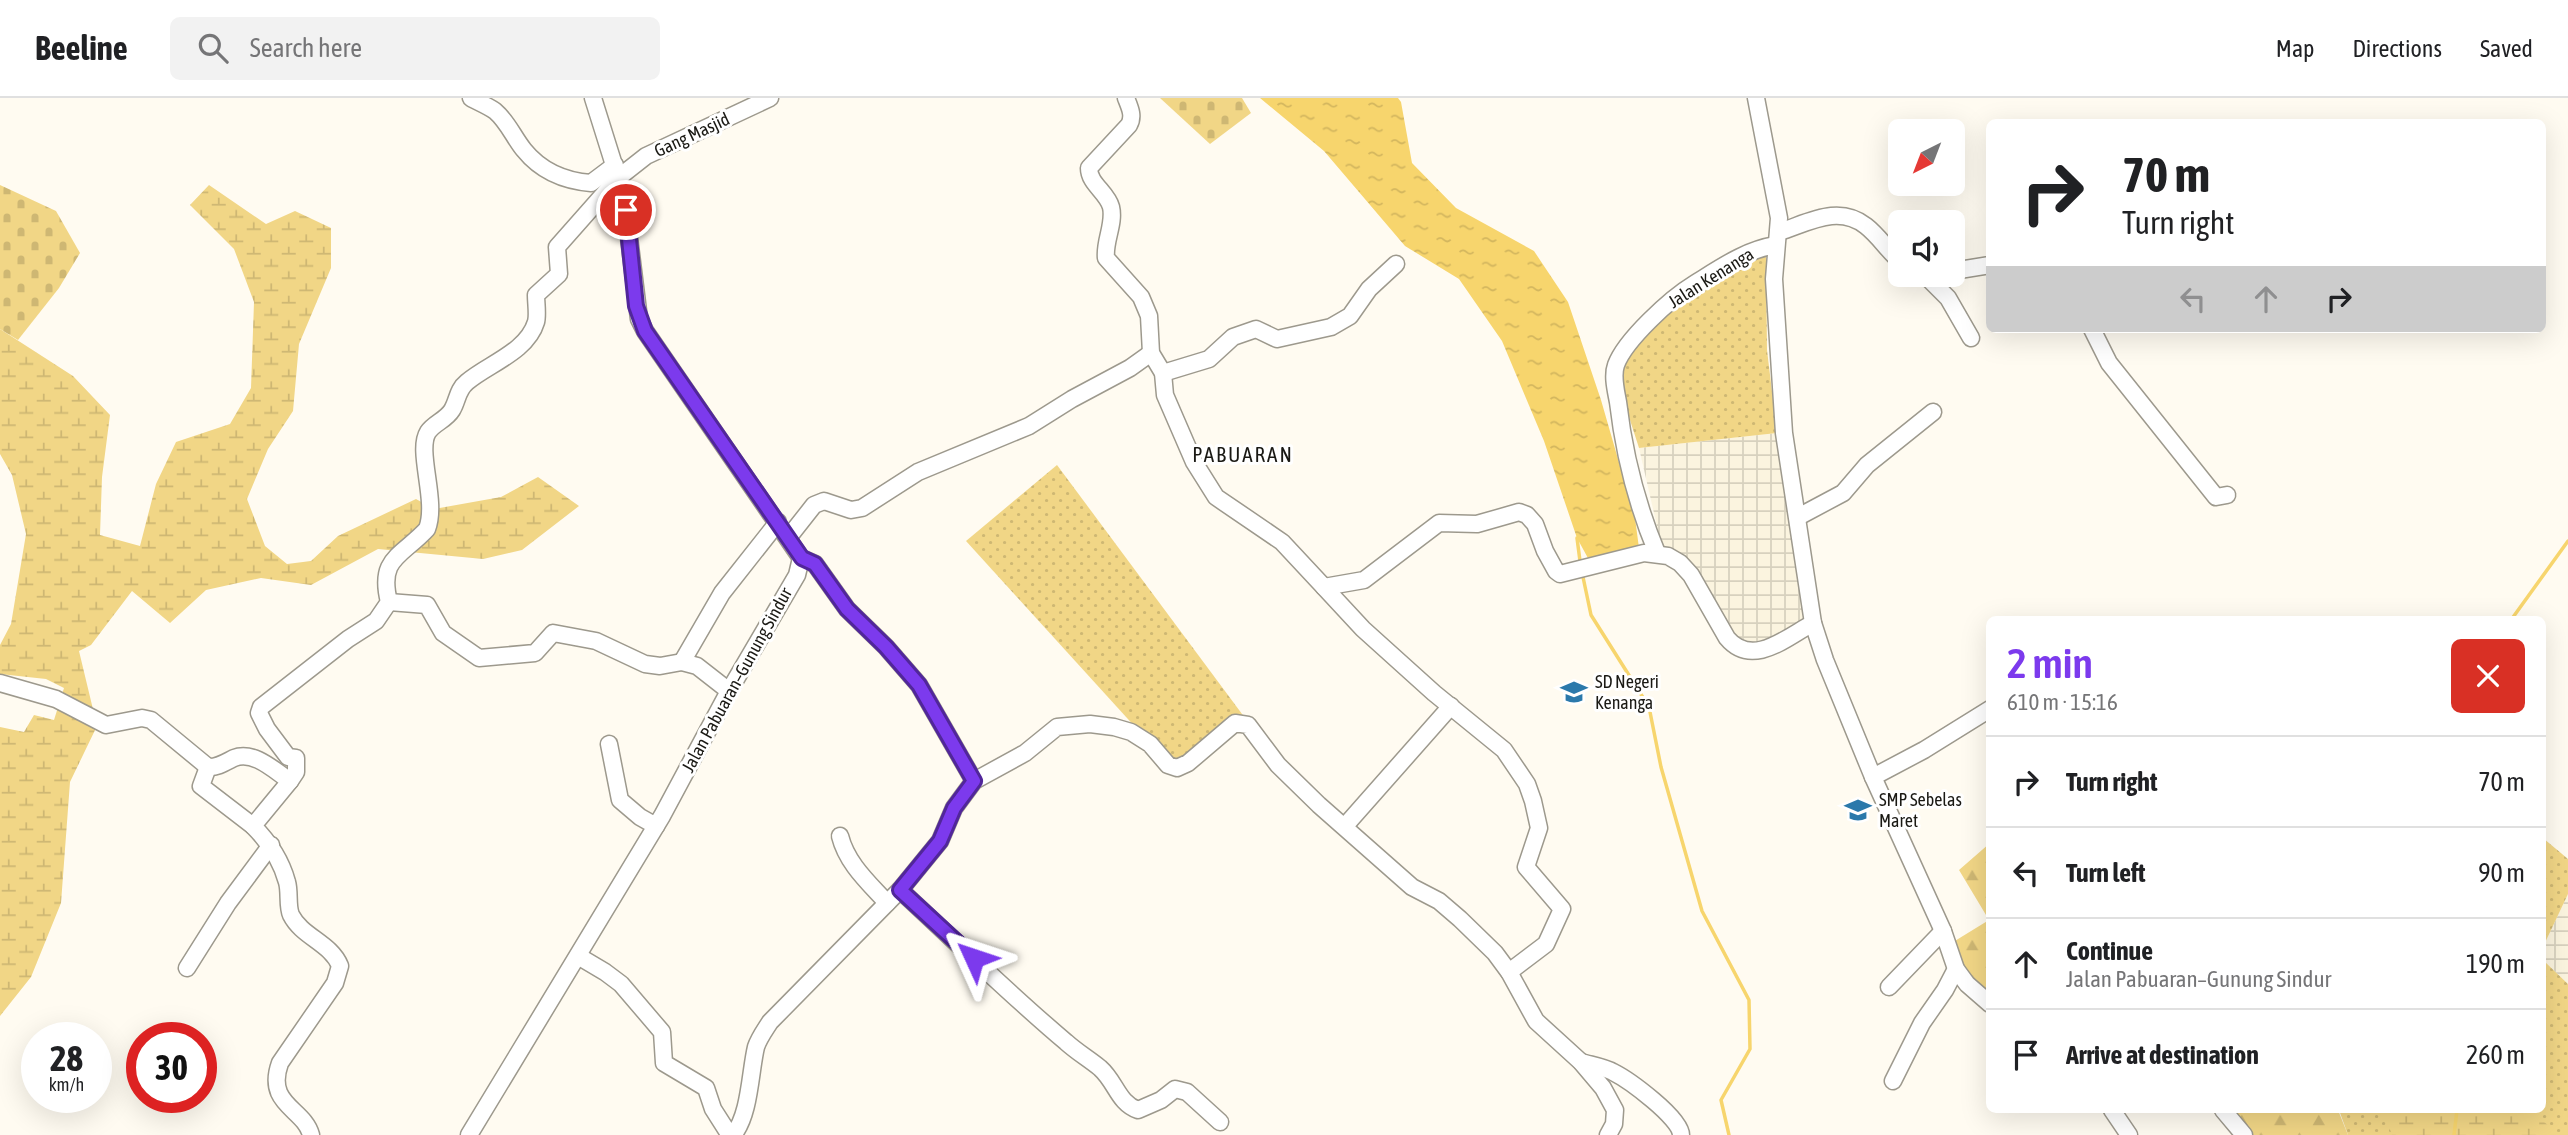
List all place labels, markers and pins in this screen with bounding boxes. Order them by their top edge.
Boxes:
pin [596,180,656,240]
place label: SD Negeri Kenanga [1595,671,1659,713]
school or university icon: SD Negeri Kenanga [1559,677,1589,707]
place label: SMP Sebelas Maret [1879,789,1962,831]
school or university icon: SMP Sebelas Maret [1843,795,1873,825]

